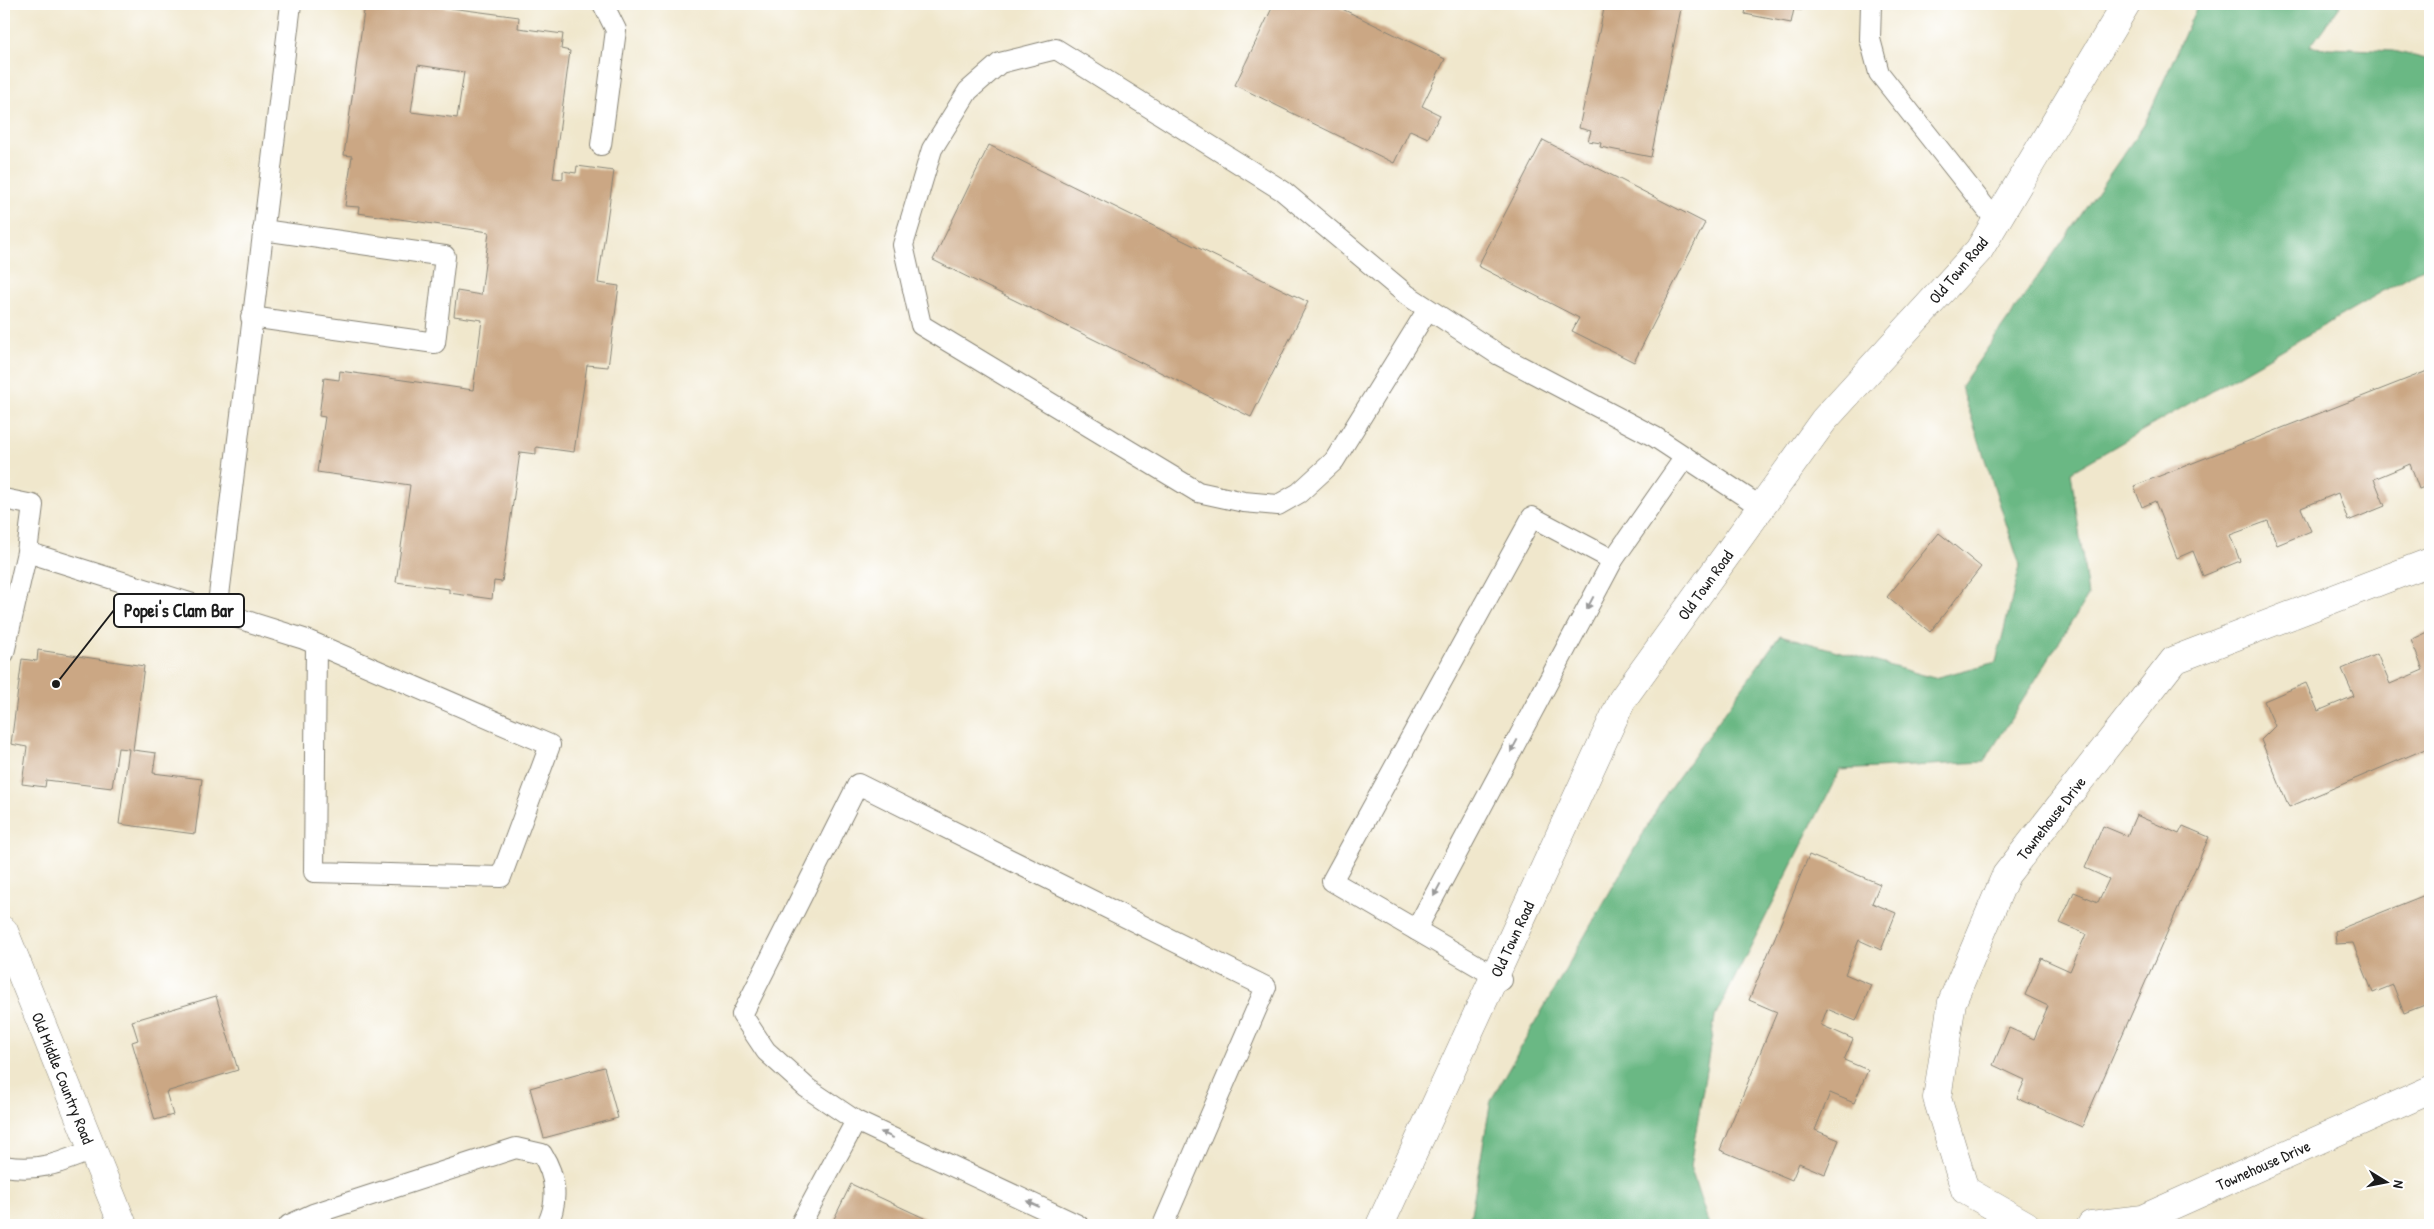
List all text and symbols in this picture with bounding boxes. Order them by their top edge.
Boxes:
street label: Old Town Road [1923,232,1993,308]
street label: Old Town Road [1672,546,1738,624]
callout: Popei's Clam Bar [114,594,244,627]
one-way arrow [1586,596,1594,610]
text: Popei's Clam Bar [124,598,234,624]
one-way arrow [1509,740,1518,753]
street label: Townehouse Drive [2011,771,2091,865]
one-way arrow [1433,882,1441,897]
street label: Old Town Road [1485,897,1539,981]
street label: Old Middle Country Road [27,1009,99,1147]
one-way arrow [879,1131,894,1139]
street label: Townehouse Drive [2212,1134,2314,1196]
north arrow [2362,1156,2412,1206]
text: N [2389,1179,2409,1190]
one-way arrow [1026,1200,1041,1209]

